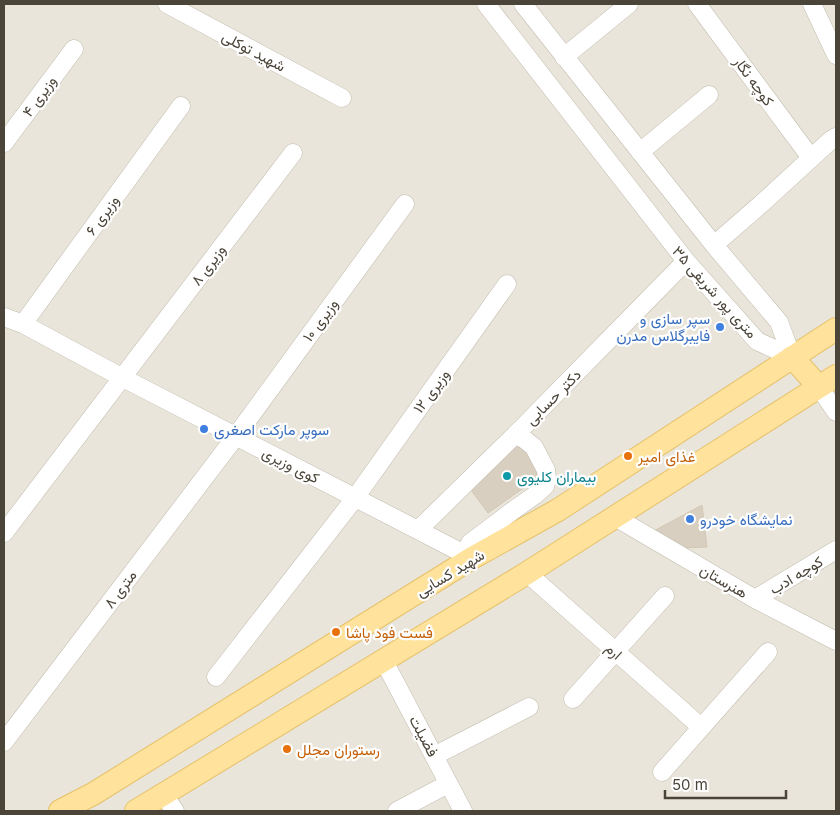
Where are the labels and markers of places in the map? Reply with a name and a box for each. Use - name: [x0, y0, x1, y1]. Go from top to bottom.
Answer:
- place label: سپر سازی و فایبرگلاس مدرن: [616, 309, 710, 346]
- marker: سپر سازی و فایبرگلاس مدرن: [714, 321, 726, 333]
- place label: سوپر مارکت اصغری: [214, 420, 329, 440]
- marker: سوپر مارکت اصغری: [198, 423, 210, 435]
- place label: غذای امیر: [637, 447, 695, 467]
- marker: غذای امیر: [622, 450, 634, 462]
- place label: بیماران کلیوی: [517, 467, 596, 487]
- marker: بیماران کلیوی: [501, 470, 513, 482]
- place label: نمایشگاه خودرو: [700, 510, 792, 529]
- marker: نمایشگاه خودرو: [684, 513, 696, 525]
- place label: فست فود پاشا: [346, 623, 433, 643]
- marker: فست فود پاشا: [330, 626, 342, 638]
- place label: رستوران مجلل: [297, 740, 380, 759]
- marker: رستوران مجلل: [281, 743, 293, 755]

